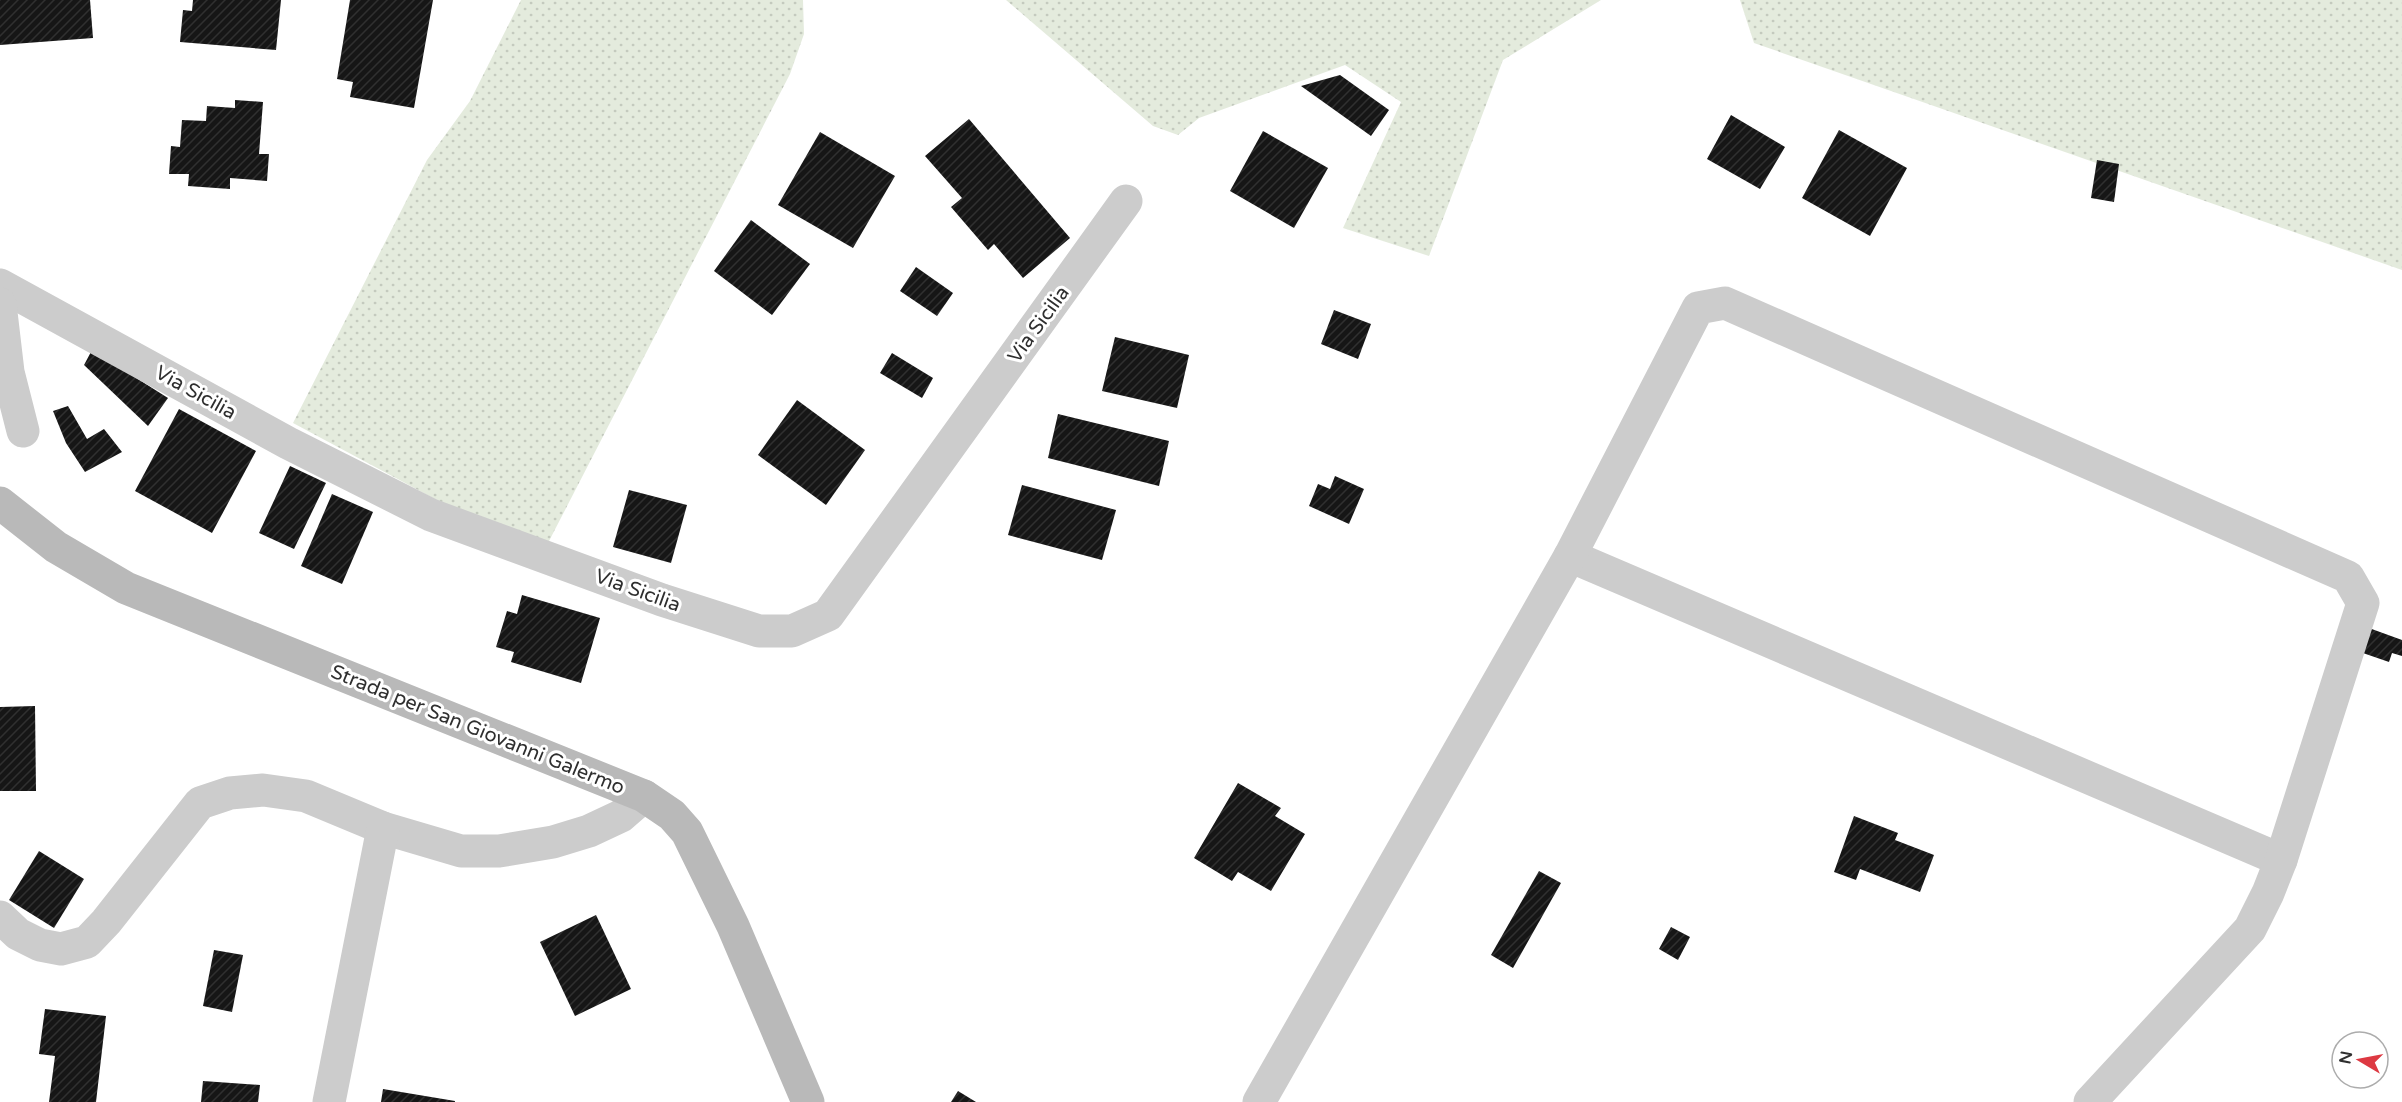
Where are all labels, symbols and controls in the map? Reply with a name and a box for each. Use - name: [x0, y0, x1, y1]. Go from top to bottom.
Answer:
- street label: Via Sicilia: [1003, 282, 1075, 368]
- street label: Via Sicilia: [151, 361, 240, 425]
- street label: Via Sicilia: [592, 564, 684, 617]
- street label: Strada per San Giovanni Galermo: [327, 660, 628, 800]
- north arrow: [2330, 1030, 2390, 1090]
- text: N: [2335, 1050, 2357, 1066]

